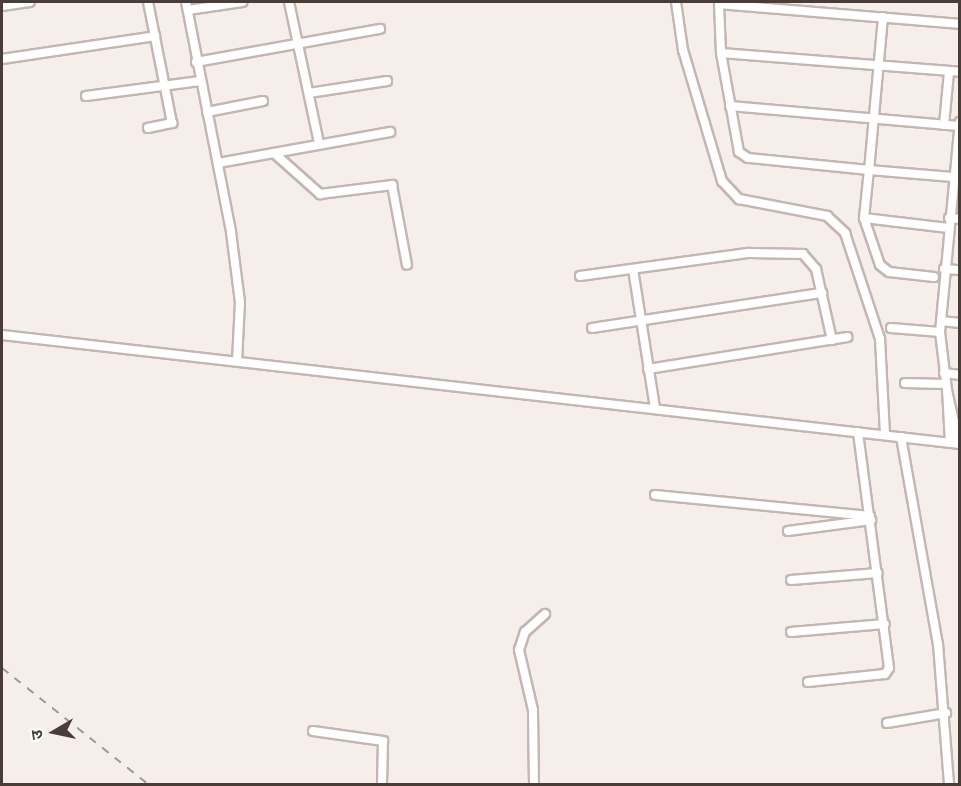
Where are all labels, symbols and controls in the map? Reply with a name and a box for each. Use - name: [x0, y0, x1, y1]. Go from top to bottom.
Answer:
- north arrow: [24, 702, 84, 762]
- text: उ: [26, 729, 47, 741]

